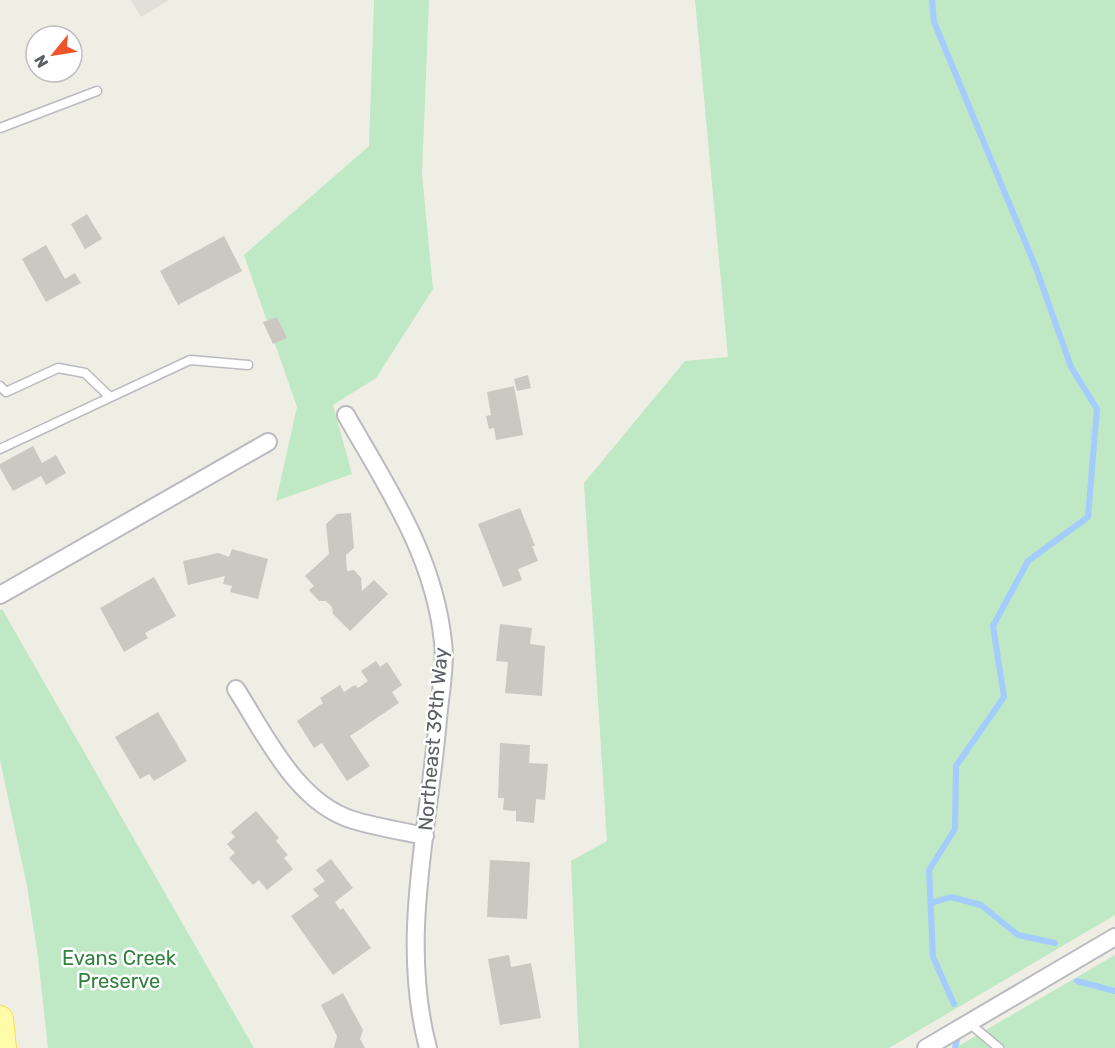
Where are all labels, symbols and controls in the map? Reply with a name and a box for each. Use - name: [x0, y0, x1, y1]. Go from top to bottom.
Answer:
- north arrow: [24, 24, 84, 84]
- text: N: [30, 52, 53, 71]
- street label: Northeast 39th Way: [413, 646, 453, 832]
- park label: Evans Creek Preserve: [62, 946, 177, 993]

